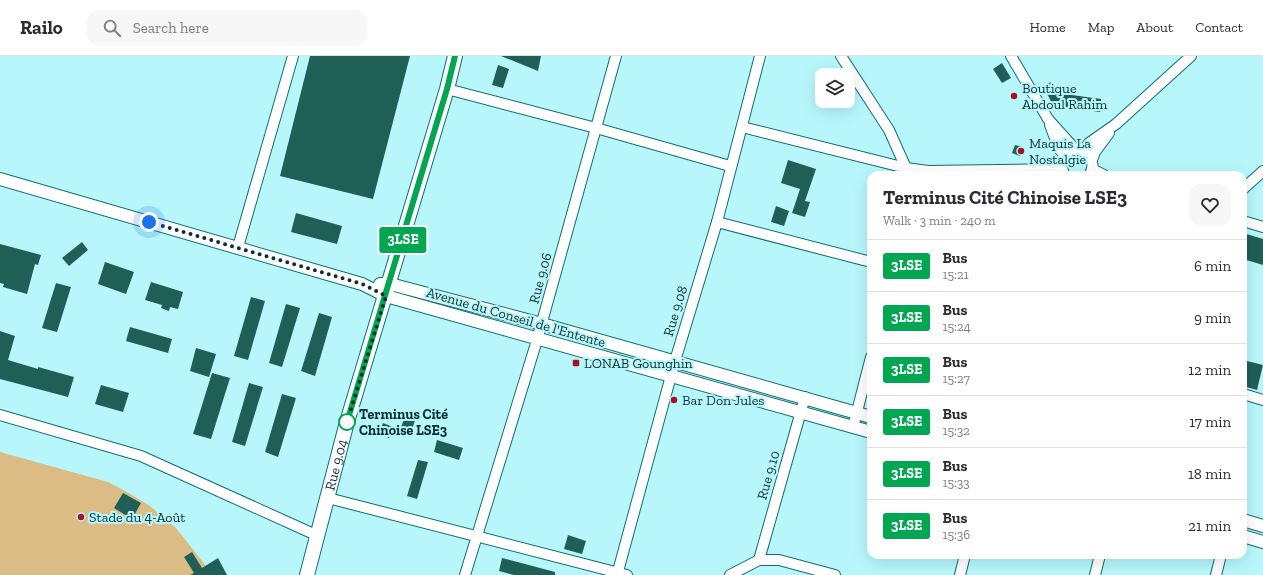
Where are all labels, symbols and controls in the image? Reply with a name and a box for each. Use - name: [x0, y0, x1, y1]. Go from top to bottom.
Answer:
- search box: [87, 10, 367, 46]
- text: Railo: [20, 16, 63, 39]
- icon: search: [101, 17, 123, 39]
- text: Search here: [133, 19, 209, 37]
- text: Home: [1030, 19, 1066, 36]
- text: Map: [1088, 19, 1114, 36]
- text: About: [1136, 19, 1173, 36]
- text: Contact: [1195, 19, 1243, 36]
- map controls: [815, 68, 855, 108]
- button: layers: [815, 68, 855, 108]
- place label: Boutique Abdoul Rahim: [1022, 80, 1107, 113]
- marker: Boutique Abdoul Rahim: [1009, 91, 1019, 101]
- place label: Maquis La Nostalgie: [1029, 135, 1091, 168]
- marker: Maquis La Nostalgie: [1016, 146, 1026, 156]
- button: heart: [1189, 184, 1231, 226]
- text: Terminus Cité Chinoise LSE3: [883, 186, 1127, 209]
- your location: [139, 212, 159, 232]
- text: Walk · 3 min · 240 m: [883, 213, 996, 228]
- line badge: 3LSE: [375, 227, 431, 253]
- text: 3LSE: [387, 231, 419, 248]
- text: Bus: [942, 249, 967, 267]
- street label: Rue 9.06: [526, 251, 555, 305]
- text: 3LSE: [891, 257, 922, 274]
- text: 6 min: [1194, 257, 1231, 275]
- text: 15:21: [942, 267, 969, 282]
- street label: Avenue du Conseil de l'Entente: [424, 284, 608, 351]
- street label: Rue 9.08: [660, 284, 691, 339]
- text: Bus: [942, 301, 967, 319]
- text: 3LSE: [891, 309, 922, 326]
- text: 9 min: [1194, 309, 1231, 327]
- text: 15:24: [942, 319, 971, 334]
- text: Bus: [942, 353, 967, 371]
- place label: LONAB Gounghin: [584, 355, 693, 372]
- marker: LONAB Gounghin: [571, 358, 581, 368]
- text: 3LSE: [891, 361, 922, 378]
- text: 12 min: [1188, 361, 1231, 379]
- text: 15:27: [942, 371, 970, 386]
- place label: Bar Don Jules: [682, 392, 764, 409]
- marker: Bar Don Jules: [669, 395, 679, 405]
- text: Bus: [942, 405, 967, 423]
- place label: Terminus Cité Chinoise LSE3: [359, 406, 448, 439]
- marker: Terminus Cité Chinoise LSE3: [338, 413, 356, 431]
- text: 3LSE: [891, 413, 922, 430]
- text: 17 min: [1189, 413, 1231, 431]
- text: 15:32: [942, 423, 970, 438]
- street label: Rue 9.04: [322, 437, 351, 492]
- street label: Rue 9.10: [753, 449, 784, 502]
- text: Bus: [942, 457, 967, 475]
- text: 3LSE: [891, 465, 922, 482]
- text: 18 min: [1188, 465, 1231, 483]
- text: 15:33: [942, 475, 970, 490]
- place label: Stade du 4-Août: [89, 509, 186, 526]
- text: Bus: [942, 509, 967, 527]
- marker: Stade du 4-Août: [76, 512, 86, 522]
- text: 3LSE: [891, 517, 922, 534]
- text: 21 min: [1188, 517, 1231, 535]
- text: 15:36: [942, 527, 970, 542]

